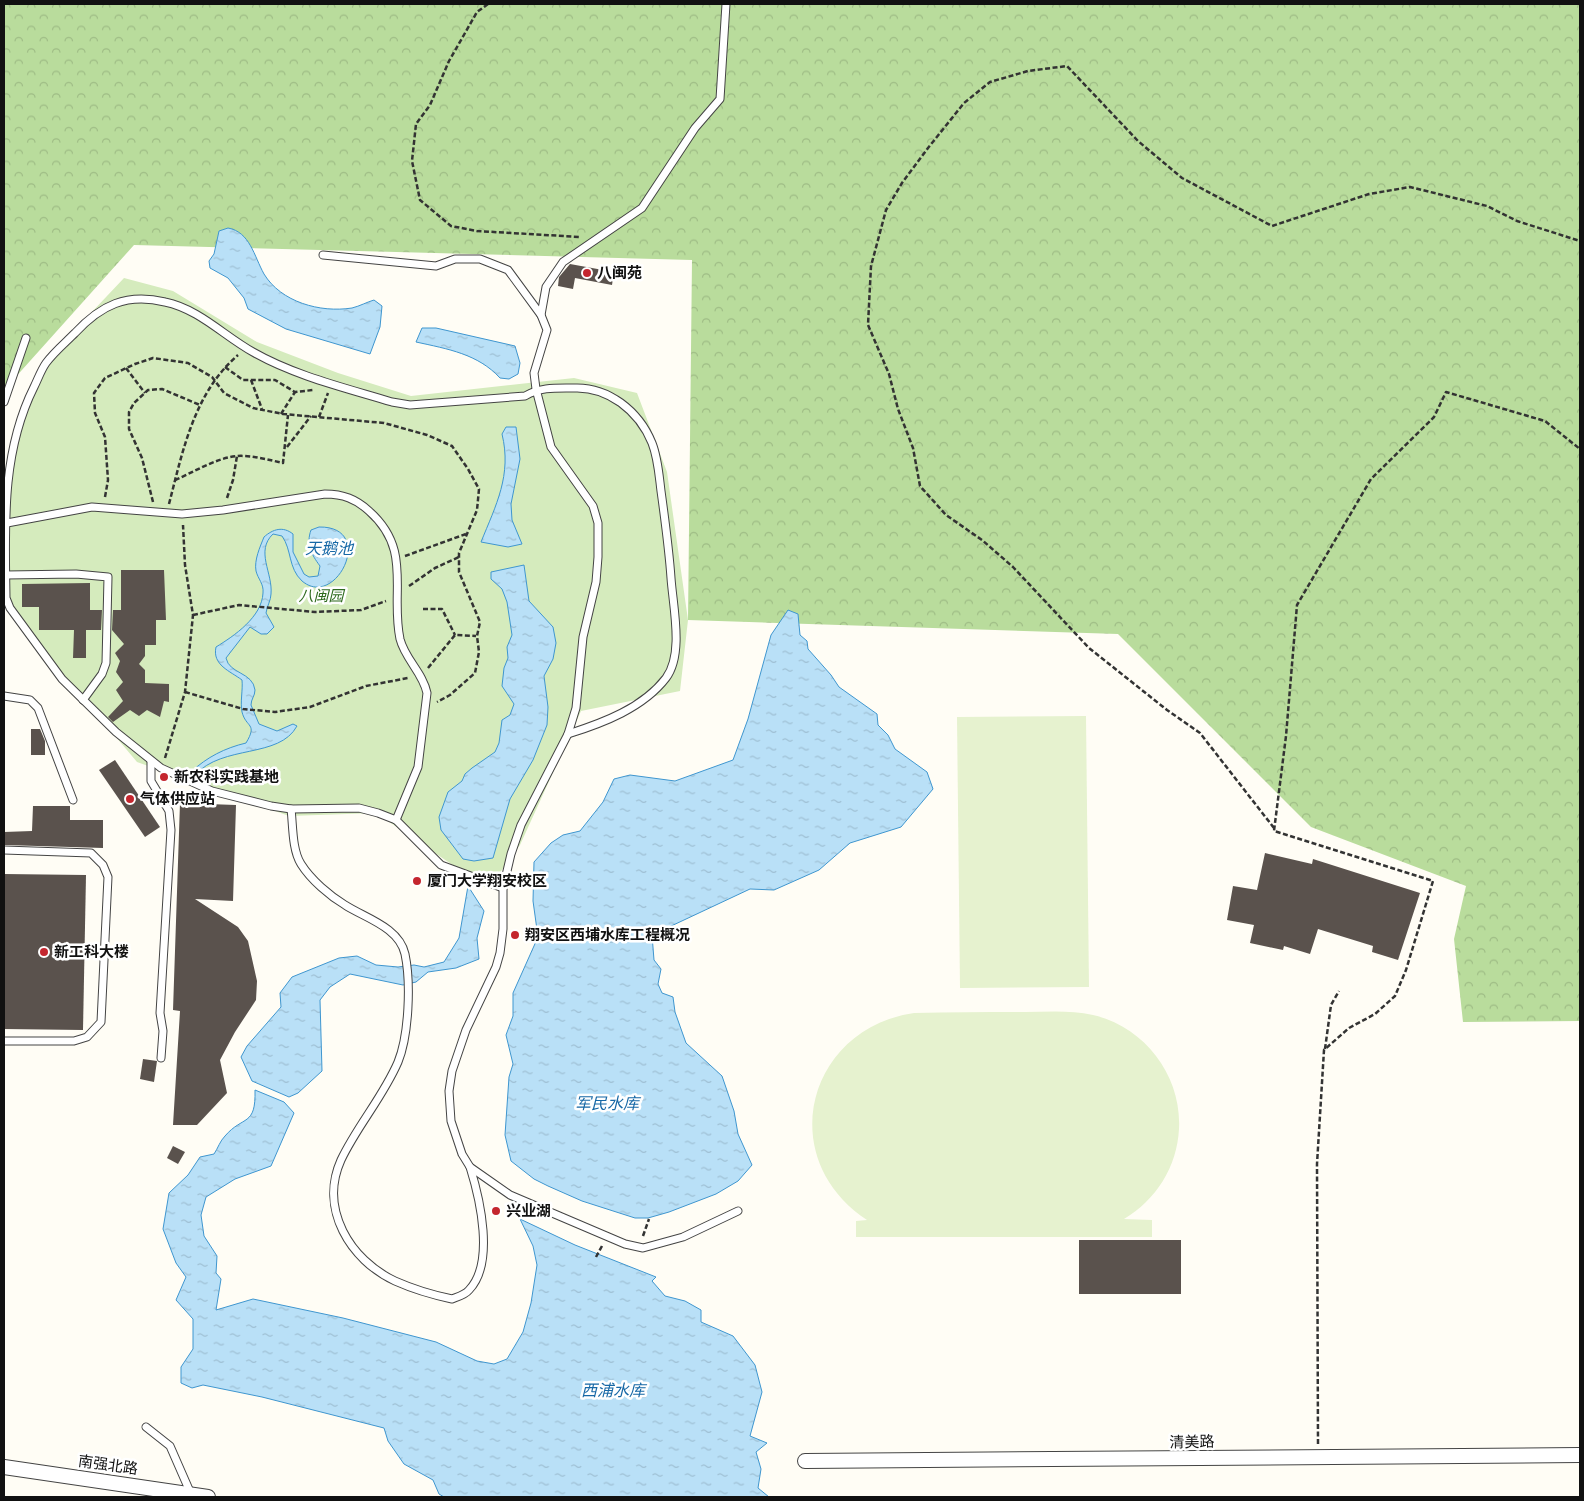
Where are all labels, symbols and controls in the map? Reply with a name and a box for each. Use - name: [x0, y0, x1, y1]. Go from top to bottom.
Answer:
- place label: 八闽苑: [597, 264, 642, 282]
- marker: 八闽苑: [581, 267, 593, 279]
- water label: 天鹅池: [305, 539, 355, 558]
- park label: 八闽园: [298, 587, 345, 605]
- place label: 新农科实践基地: [174, 768, 279, 786]
- marker: 新农科实践基地: [158, 771, 170, 783]
- place label: 气体供应站: [140, 790, 215, 808]
- marker: 气体供应站: [124, 793, 136, 805]
- place label: 厦门大学翔安校区: [427, 872, 547, 890]
- marker: 厦门大学翔安校区: [411, 875, 423, 887]
- place label: 翔安区西埔水库工程概况: [525, 926, 690, 944]
- marker: 翔安区西埔水库工程概况: [509, 929, 521, 941]
- place label: 新工科大楼: [54, 943, 129, 961]
- marker: 新工科大楼: [38, 946, 50, 958]
- water label: 军民水库: [575, 1094, 642, 1113]
- place label: 兴业湖: [506, 1202, 551, 1220]
- marker: 兴业湖: [490, 1205, 502, 1217]
- water label: 西浦水库: [581, 1381, 648, 1400]
- street label: 清美路: [1169, 1433, 1215, 1451]
- street label: 南强北路: [77, 1452, 139, 1478]

